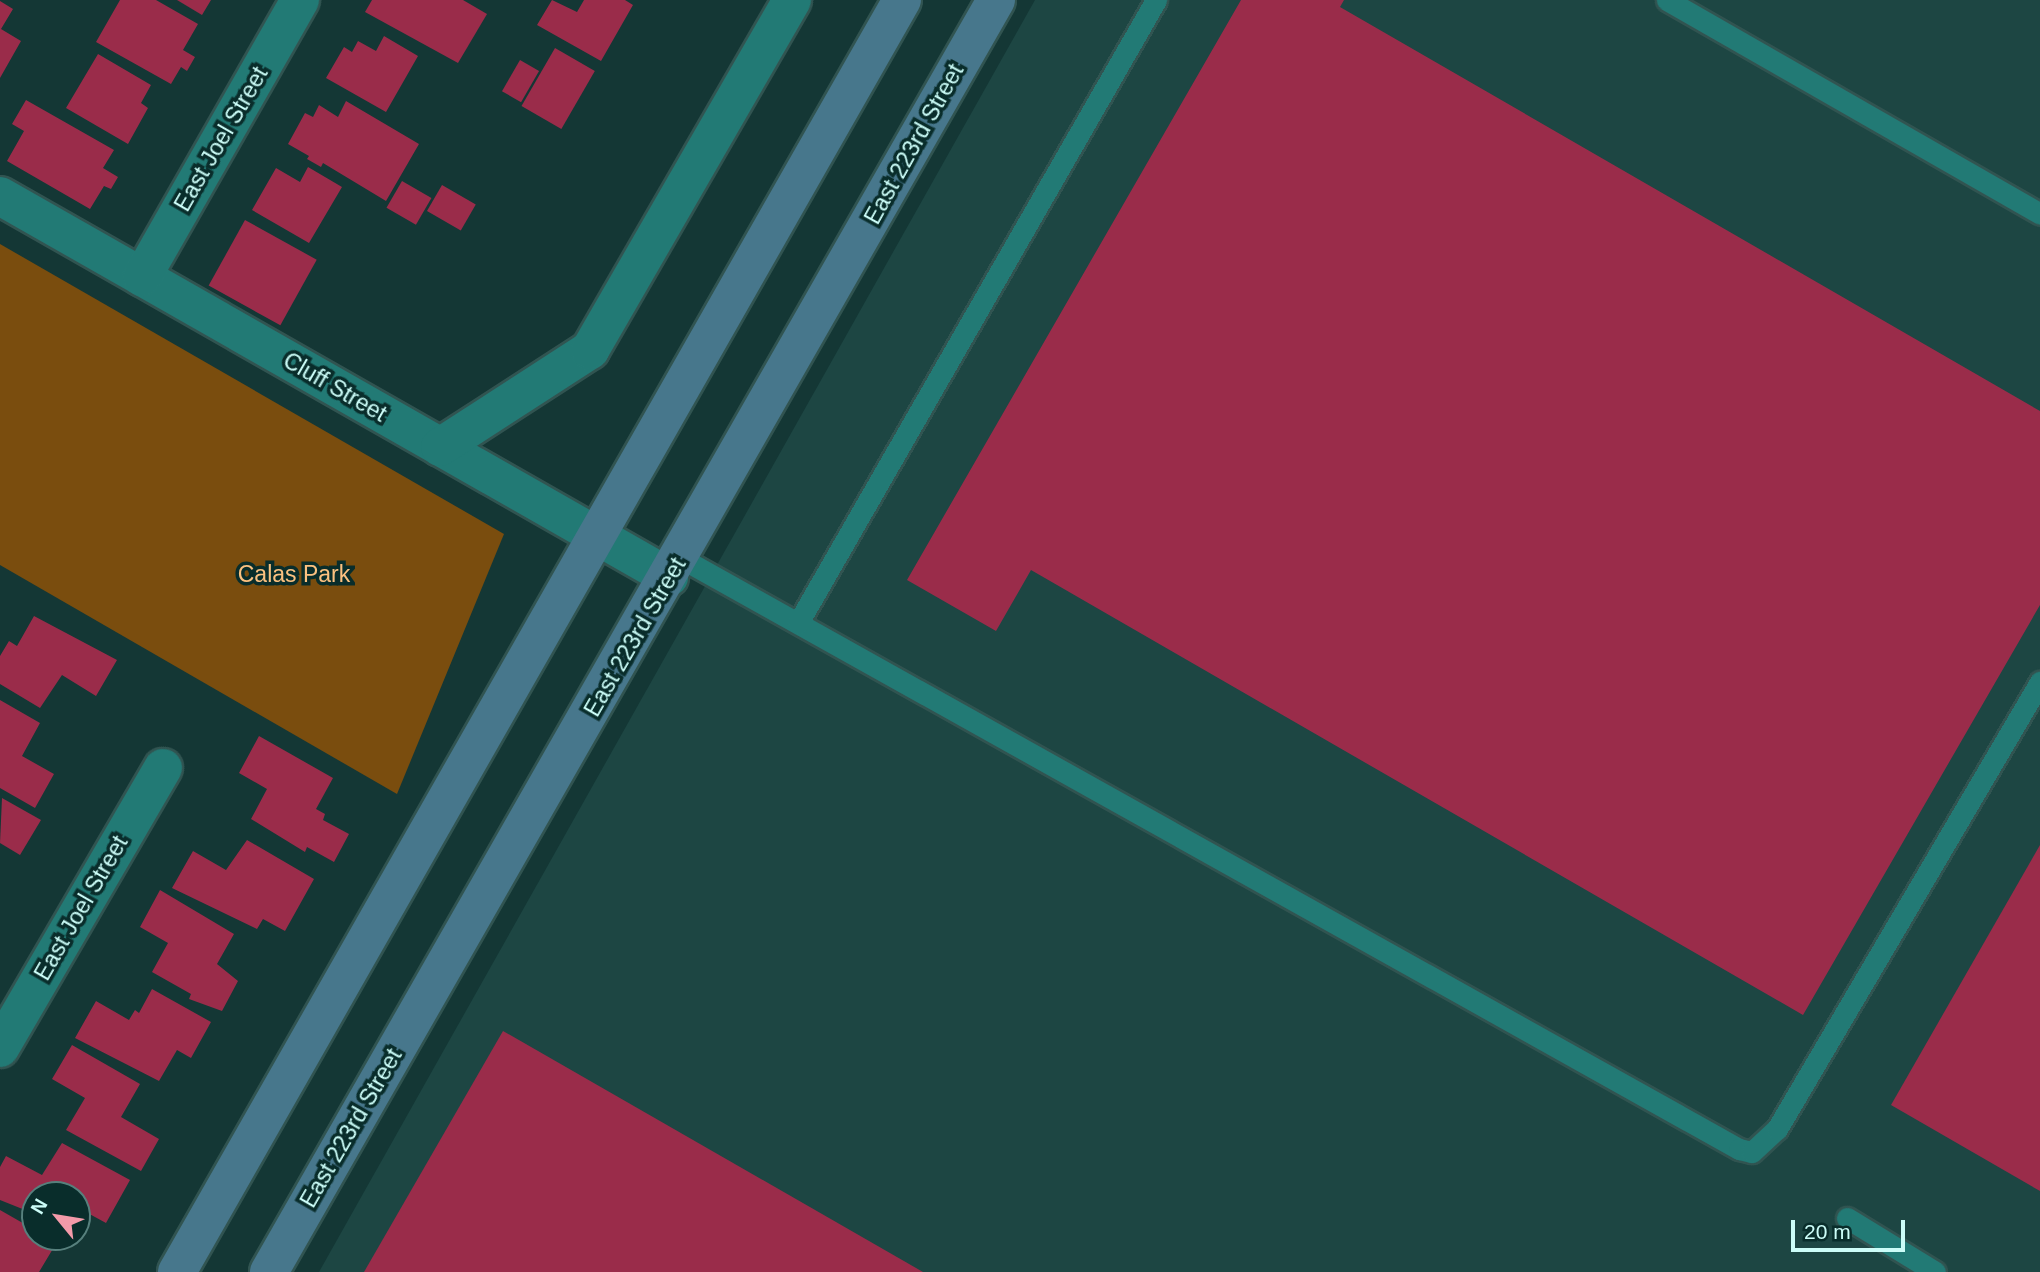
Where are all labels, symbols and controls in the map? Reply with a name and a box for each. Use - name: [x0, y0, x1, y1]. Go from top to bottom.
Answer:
- street label: East 223rd Street: [859, 59, 969, 229]
- street label: East Joel Street: [168, 62, 274, 216]
- street label: Cluff Street: [278, 346, 392, 428]
- street label: East 223rd Street: [578, 553, 692, 721]
- park label: Calas Park: [238, 560, 350, 588]
- street label: East Joel Street: [28, 831, 134, 985]
- street label: East 223rd Street: [294, 1044, 408, 1212]
- north arrow: [21, 1181, 91, 1251]
- text: N: [27, 1195, 52, 1217]
- scale bar: [1795, 1206, 1909, 1250]
- text: 20 m: [1804, 1220, 1851, 1243]

